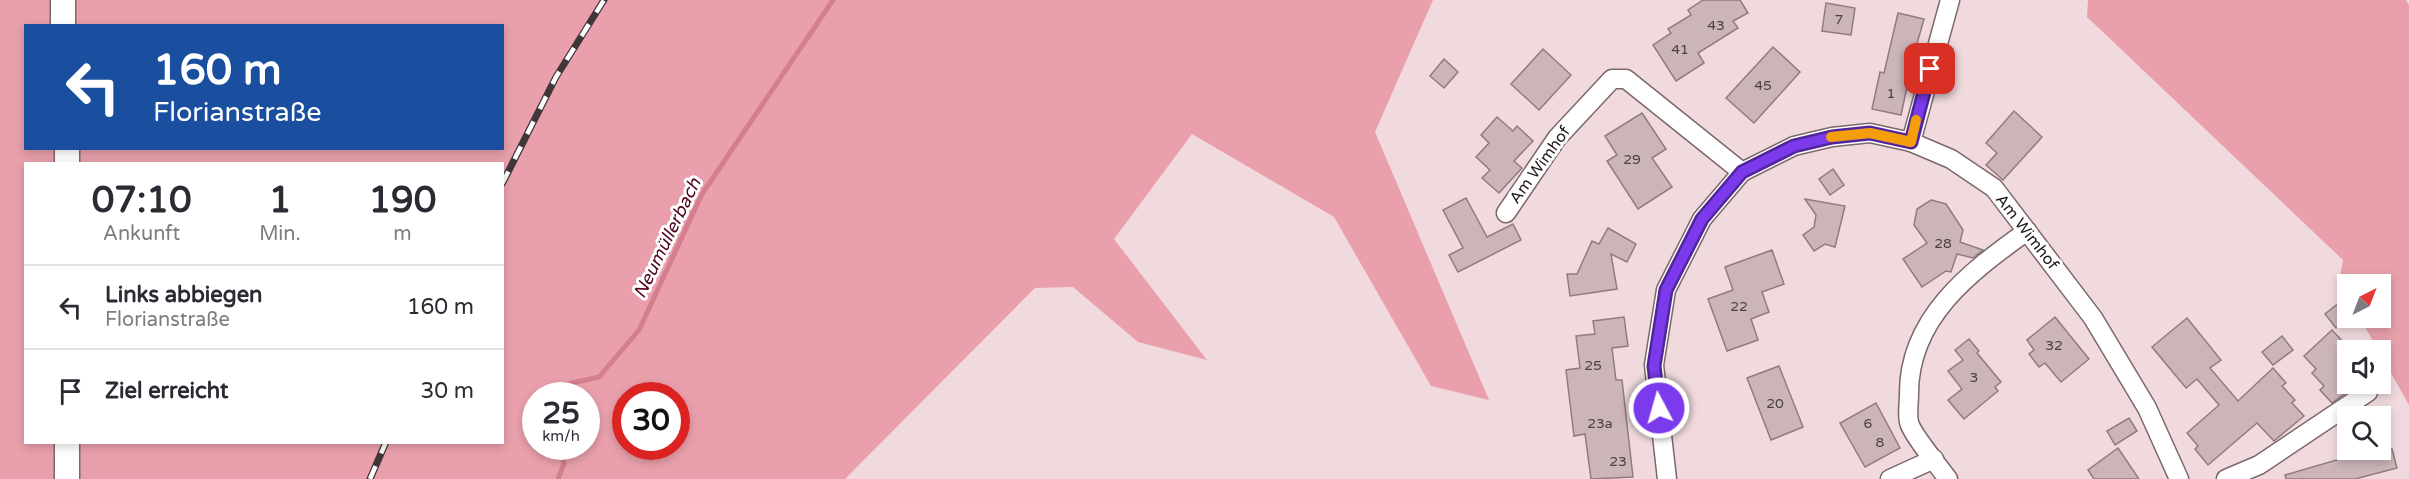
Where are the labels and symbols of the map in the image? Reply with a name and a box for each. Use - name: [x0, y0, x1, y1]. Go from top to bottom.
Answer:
- house number: 7: [1835, 11, 1843, 28]
- house number: 43: [1707, 17, 1725, 34]
- house number: 41: [1671, 41, 1689, 58]
- pin: [1904, 43, 1955, 94]
- house number: 45: [1754, 77, 1772, 94]
- house number: 1: [1887, 85, 1895, 102]
- street label: Am Wimhof: [1505, 122, 1575, 208]
- house number: 29: [1623, 151, 1641, 168]
- water label: Neumüllerbach: [628, 173, 706, 302]
- street label: Am Wimhof: [1991, 190, 2063, 275]
- house number: 28: [1934, 235, 1952, 252]
- north arrow: [2337, 274, 2391, 328]
- house number: 22: [1730, 298, 1748, 315]
- house number: 32: [2045, 337, 2063, 354]
- house number: 25: [1584, 357, 1602, 374]
- house number: 3: [1970, 369, 1978, 386]
- position arrow: [1627, 376, 1691, 440]
- speed limit sign: 30: [612, 382, 690, 460]
- house number: 20: [1766, 395, 1784, 412]
- house number: 23a: [1587, 415, 1613, 432]
- house number: 6: [1864, 415, 1873, 432]
- house number: 8: [1876, 434, 1885, 451]
- house number: 23: [1609, 453, 1627, 470]

